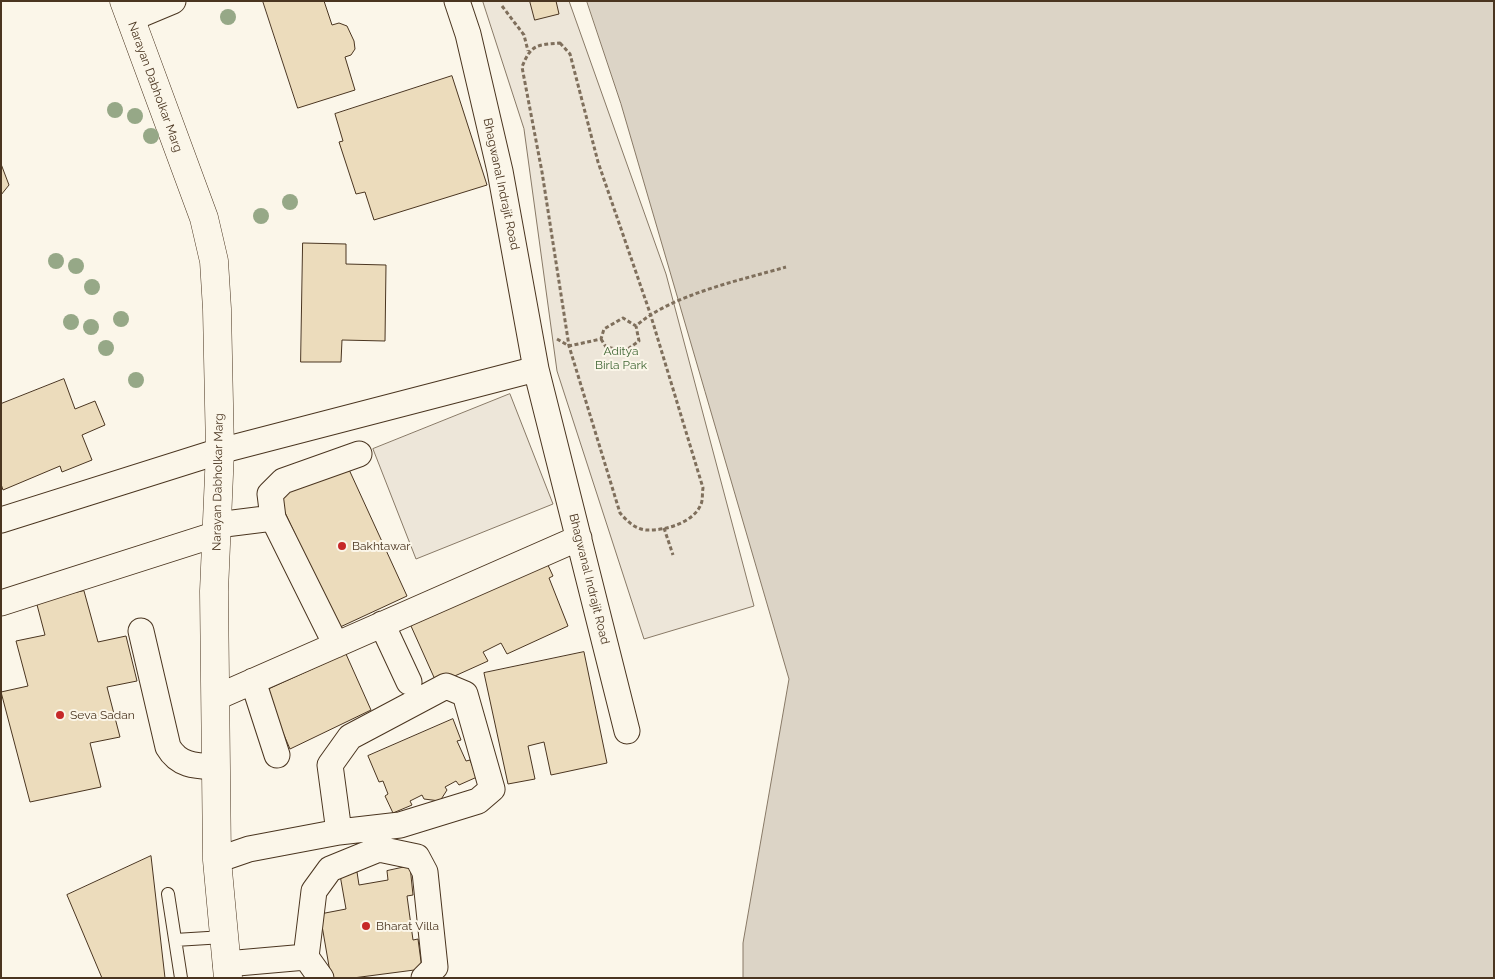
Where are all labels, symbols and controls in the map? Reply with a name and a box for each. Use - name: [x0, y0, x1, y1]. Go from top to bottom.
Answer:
- street label: Narayan Dabholkar Marg: [125, 20, 185, 154]
- street label: Bhagwanal Indrajit Road: [480, 117, 522, 251]
- park label: Aditya Birla Park: [595, 344, 647, 372]
- street label: Narayan Dabholkar Marg: [210, 413, 226, 551]
- street label: Bhagwanal Indrajit Road: [566, 512, 612, 646]
- place label: Bakhtawar: [352, 539, 411, 553]
- marker: Bakhtawar: [336, 540, 348, 552]
- place label: Seva Sadan: [70, 708, 135, 722]
- marker: Seva Sadan: [54, 709, 66, 721]
- place label: Bharat Villa: [376, 919, 439, 933]
- marker: Bharat Villa: [360, 920, 372, 932]

